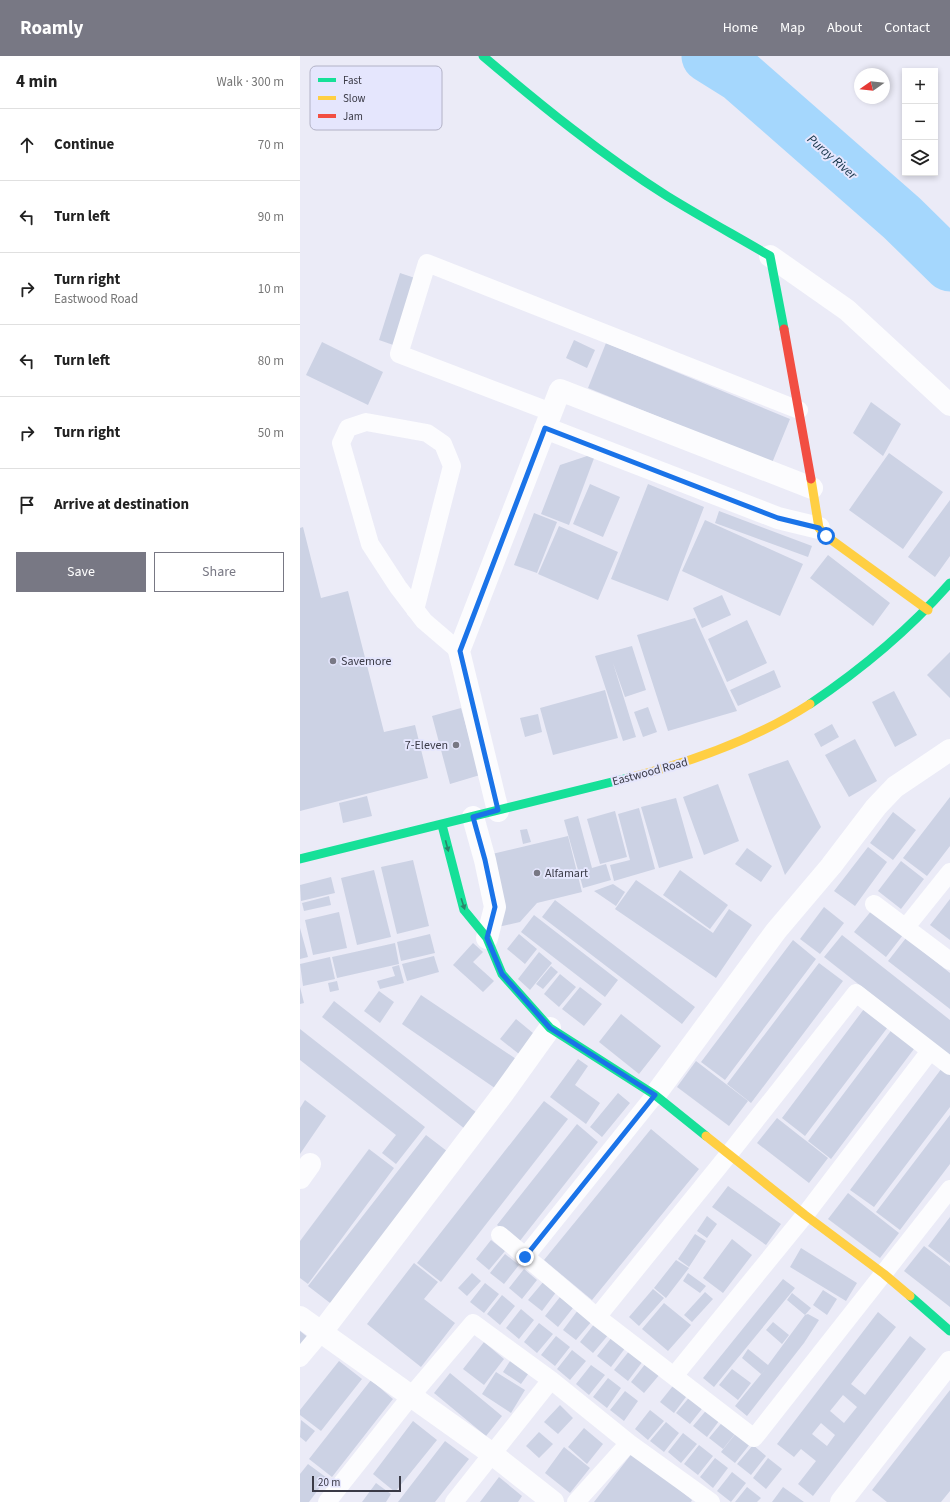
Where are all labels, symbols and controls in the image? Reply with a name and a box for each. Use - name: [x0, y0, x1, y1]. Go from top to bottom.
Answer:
- text: Roamly: [20, 15, 83, 42]
- text: Home: [723, 18, 758, 38]
- text: Map: [780, 18, 805, 38]
- text: About: [827, 18, 862, 38]
- text: Contact: [884, 18, 930, 38]
- legend: [310, 66, 442, 130]
- north arrow: [854, 68, 890, 104]
- map controls: [902, 68, 938, 176]
- button: +: [902, 68, 938, 104]
- text: 4 min: [16, 70, 57, 94]
- text: Walk · 300 m: [216, 73, 284, 91]
- text: Fast: [343, 73, 362, 88]
- text: Slow: [343, 91, 366, 106]
- button: −: [902, 104, 938, 140]
- text: Jam: [343, 109, 363, 124]
- water label: Puray River: [803, 130, 861, 184]
- icon: ahead: [16, 134, 38, 156]
- text: Continue: [54, 134, 114, 155]
- text: 70 m: [258, 136, 284, 154]
- button: layers: [902, 140, 938, 176]
- icon: left: [16, 206, 38, 228]
- text: Turn left: [54, 206, 110, 227]
- text: 90 m: [258, 208, 284, 226]
- text: Turn right: [54, 269, 120, 290]
- icon: right: [16, 278, 38, 300]
- text: 10 m: [258, 280, 284, 298]
- text: Eastwood Road: [54, 290, 138, 308]
- icon: left: [16, 350, 38, 372]
- text: Turn left: [54, 350, 110, 371]
- text: 80 m: [258, 352, 284, 370]
- icon: right: [16, 422, 38, 444]
- text: Turn right: [54, 422, 120, 443]
- text: 50 m: [258, 424, 284, 442]
- icon: arrive: [16, 494, 38, 516]
- text: Arrive at destination: [54, 494, 189, 515]
- route start: [817, 527, 835, 545]
- button: Save: [16, 552, 146, 592]
- button: Share: [154, 552, 284, 592]
- place label: Savemore: [341, 653, 391, 670]
- marker: Savemore: [328, 656, 338, 666]
- place label: 7-Eleven: [405, 737, 448, 754]
- marker: 7-Eleven: [451, 740, 461, 750]
- street label: Eastwood Road: [610, 754, 690, 790]
- one-way arrow: [445, 839, 451, 852]
- place label: Alfamart: [545, 865, 588, 882]
- marker: Alfamart: [532, 868, 542, 878]
- one-way arrow: [460, 899, 466, 911]
- route end: [516, 1248, 534, 1266]
- scale bar: [312, 1474, 401, 1493]
- text: 20 m: [318, 1475, 340, 1490]

